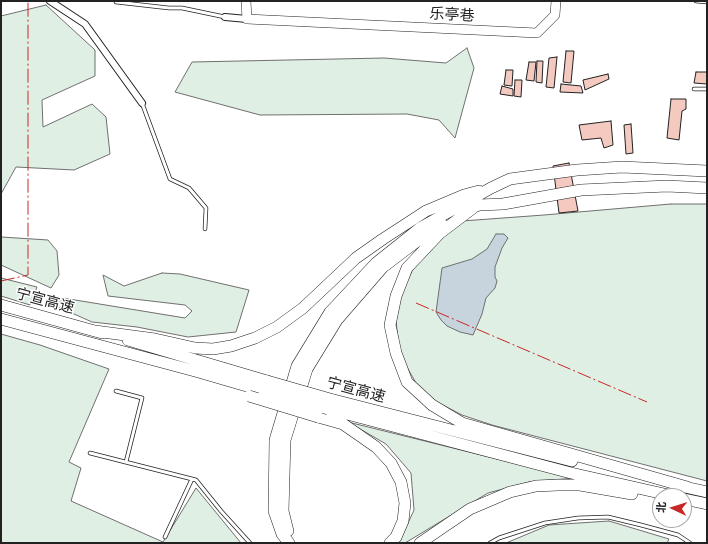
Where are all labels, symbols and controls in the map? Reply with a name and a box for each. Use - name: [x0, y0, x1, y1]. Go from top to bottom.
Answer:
- street label: 乐亭巷: [429, 5, 475, 25]
- street label: 宁宣高速: [14, 285, 76, 317]
- street label: 宁宣高速: [325, 374, 387, 406]
- north arrow: [652, 488, 692, 528]
- text: 北: [654, 501, 668, 513]

